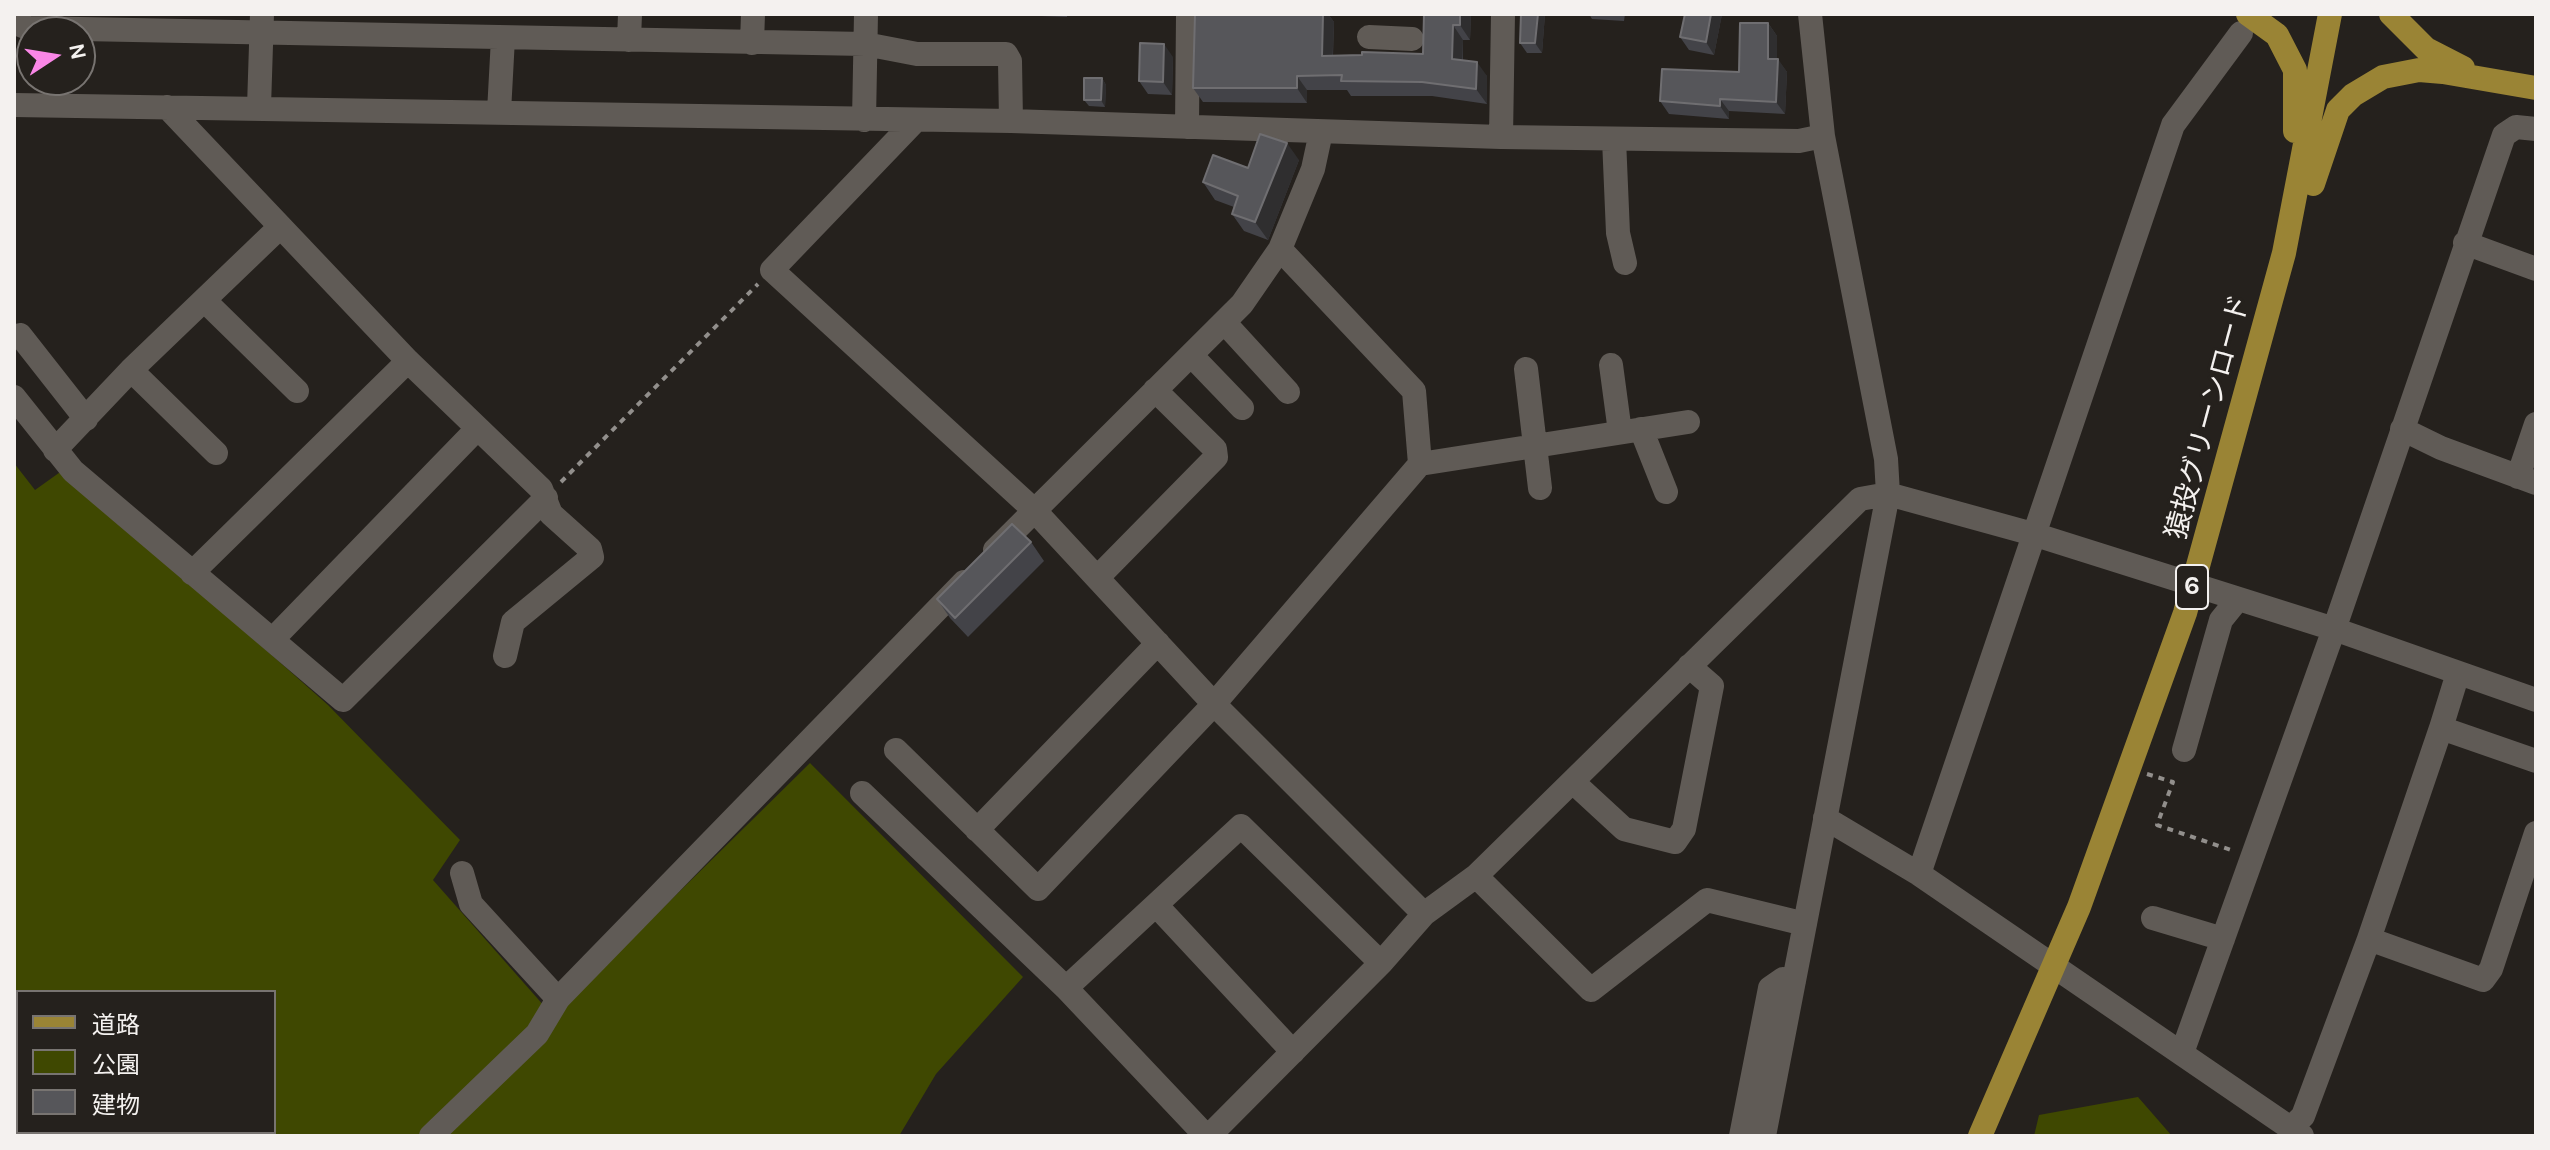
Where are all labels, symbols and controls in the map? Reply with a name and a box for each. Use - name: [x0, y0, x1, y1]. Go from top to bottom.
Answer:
- north arrow: [16, 16, 96, 96]
- text: N: [63, 41, 92, 62]
- street label: 猿投グリーンロード: [2160, 291, 2258, 543]
- road number: 6: [2176, 565, 2208, 609]
- legend: [16, 990, 276, 1134]
- text: 道路: [92, 1011, 140, 1039]
- text: 公園: [92, 1051, 140, 1079]
- text: 建物: [92, 1091, 140, 1119]

